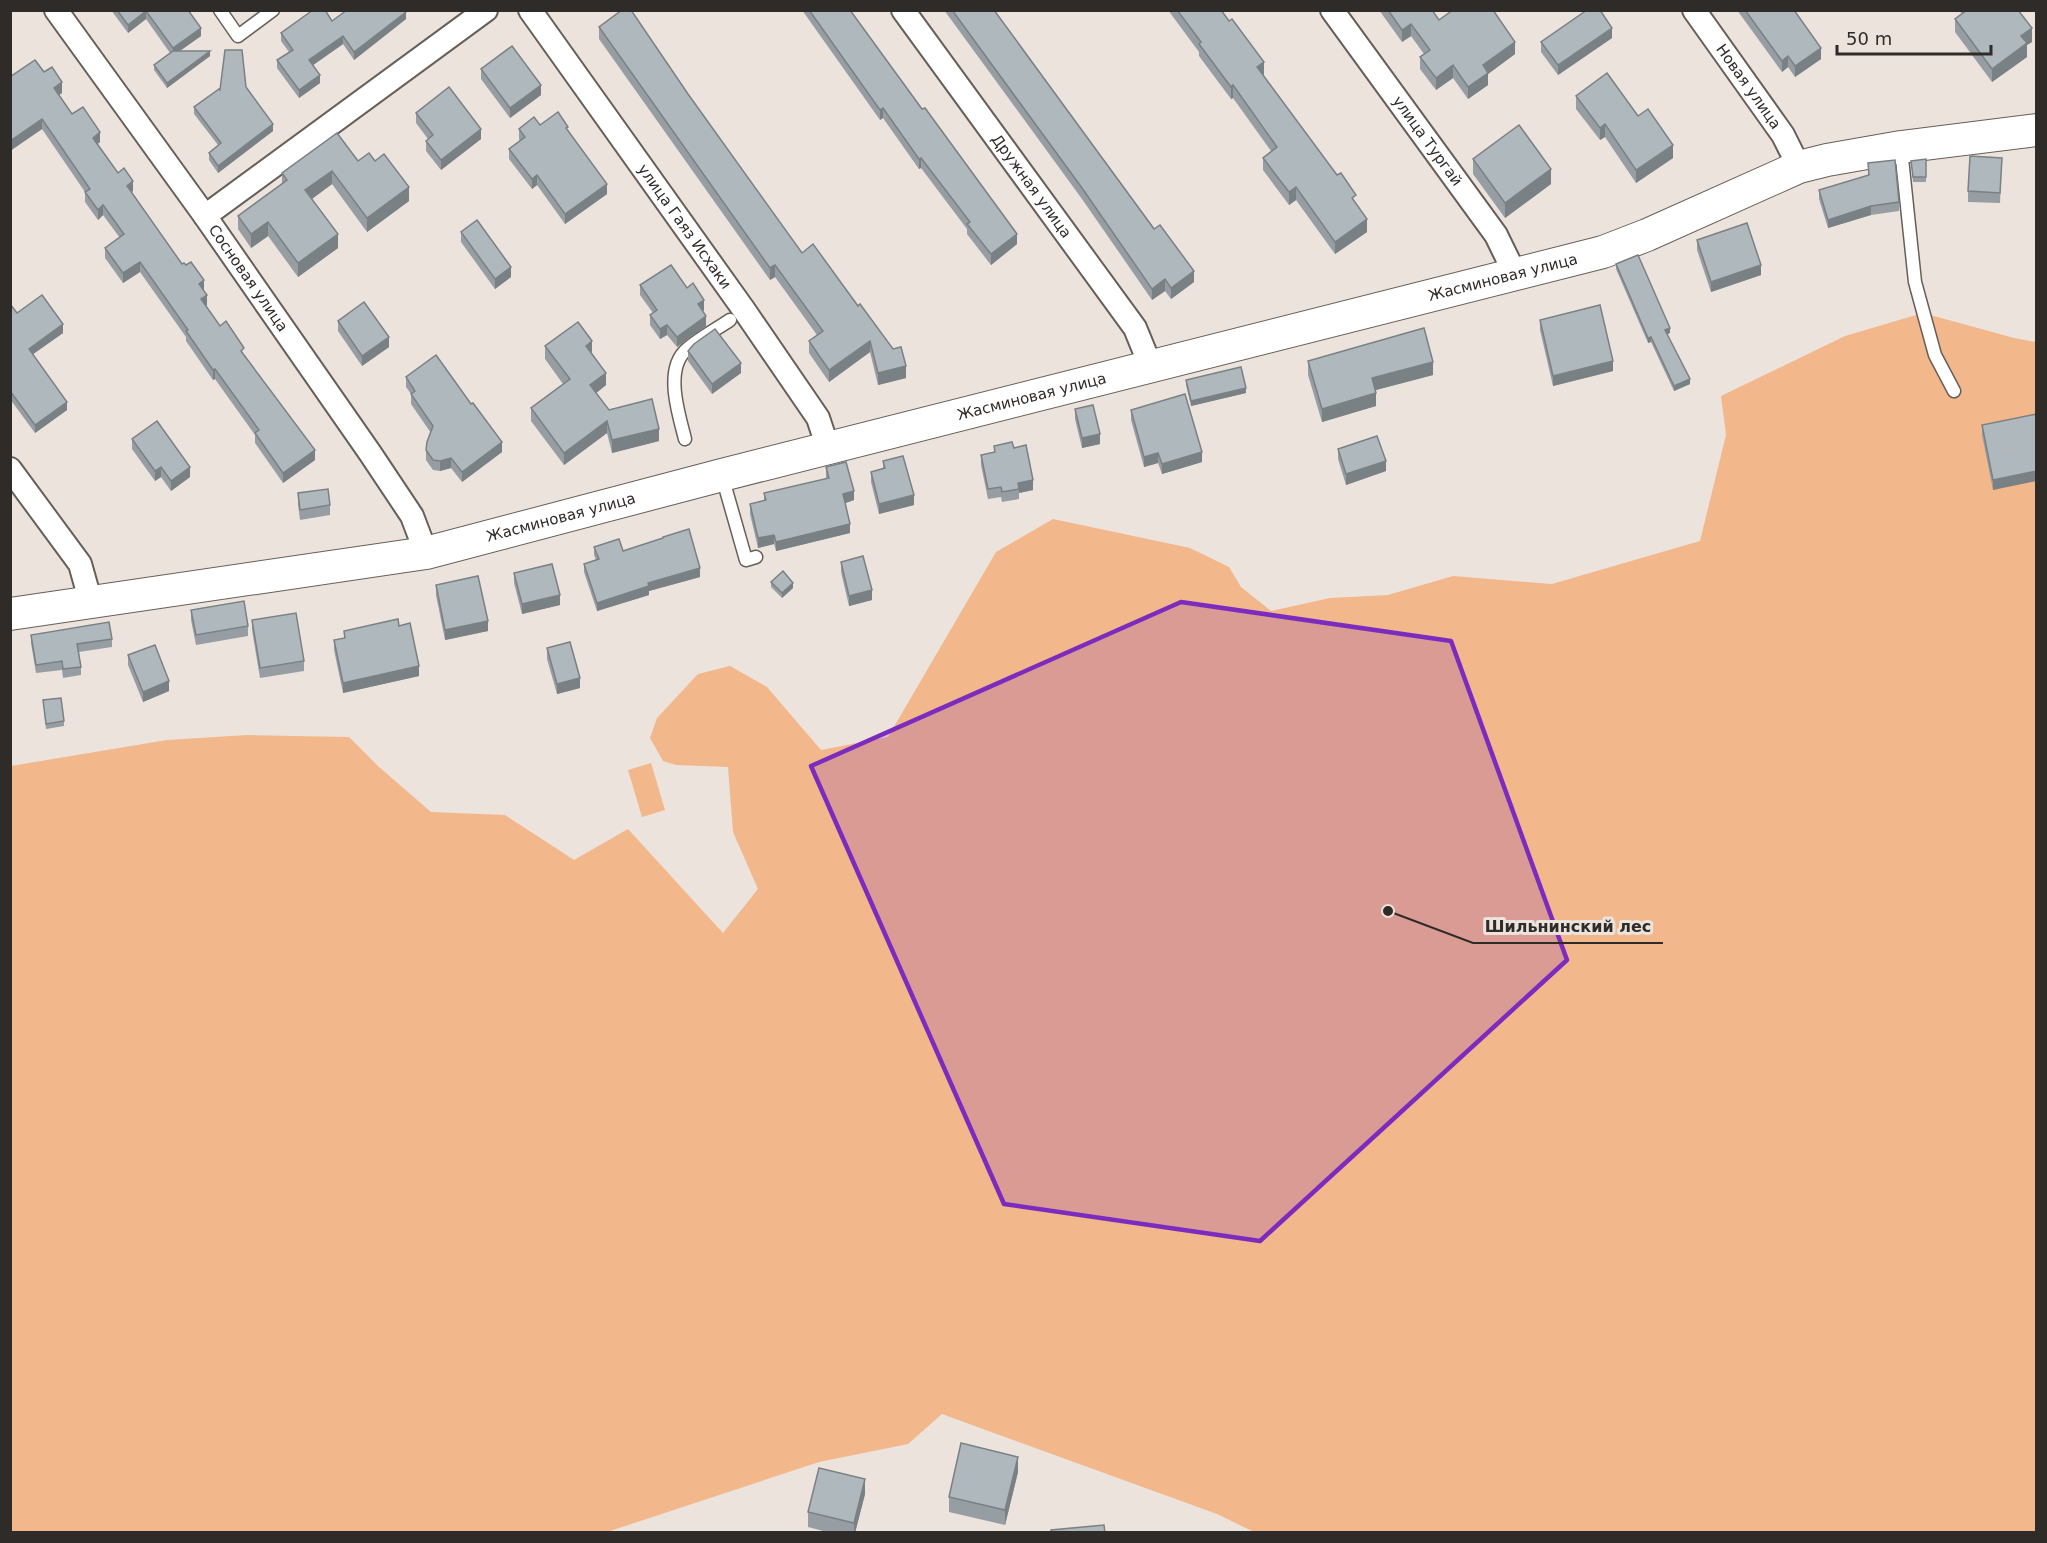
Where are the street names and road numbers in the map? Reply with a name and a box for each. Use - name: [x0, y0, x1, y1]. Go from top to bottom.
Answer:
- street label: Новая улица: [1712, 41, 1785, 133]
- street label: улица Тургай: [1389, 92, 1466, 189]
- street label: Дружная улица: [988, 131, 1075, 242]
- street label: улица Гаяз Исхаки: [634, 161, 735, 292]
- street label: Сосновая улица: [205, 221, 292, 335]
- street label: Жасминовая улица: [1426, 250, 1579, 305]
- street label: Жасминовая улица: [955, 369, 1108, 424]
- street label: Жасминовая улица: [485, 489, 637, 546]

